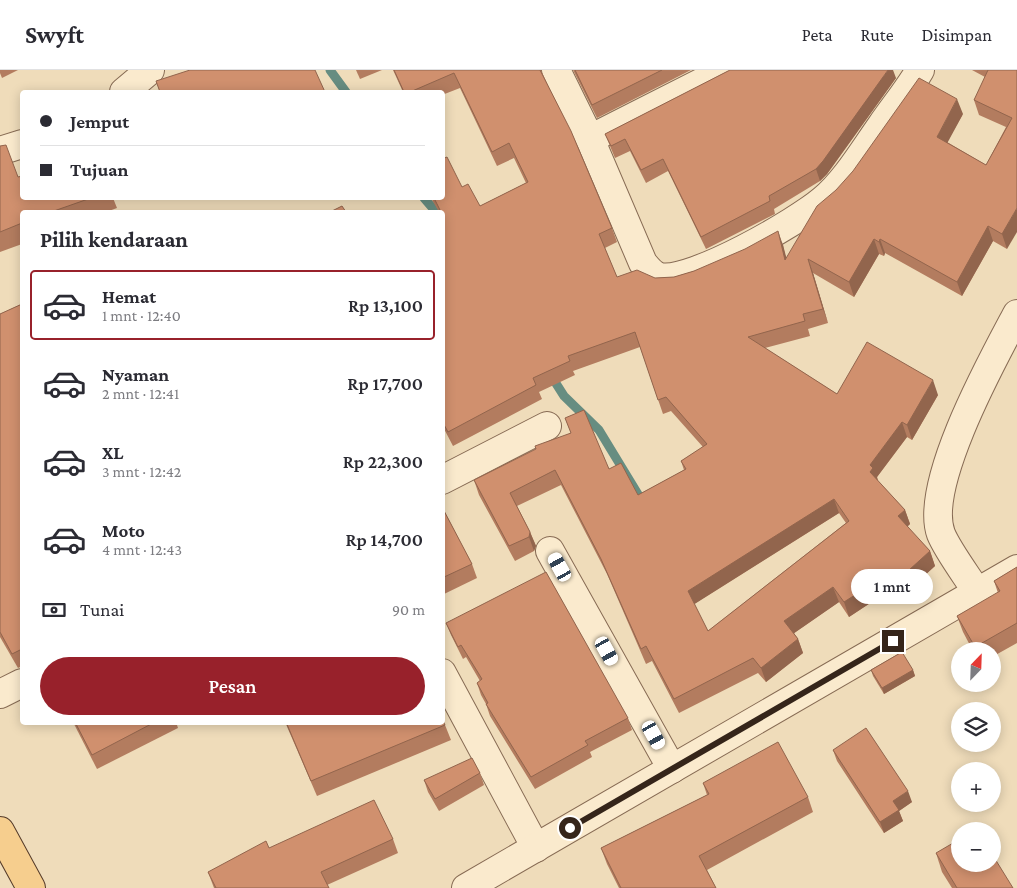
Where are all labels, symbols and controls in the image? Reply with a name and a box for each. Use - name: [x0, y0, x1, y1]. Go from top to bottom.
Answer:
- text: Swyft: [25, 21, 84, 48]
- text: Peta: [802, 25, 833, 45]
- text: Rute: [861, 25, 894, 45]
- text: Disimpan: [922, 25, 992, 45]
- text: Jemput: [70, 111, 129, 132]
- text: Tujuan: [70, 159, 128, 180]
- text: Pilih kendaraan: [40, 227, 188, 252]
- icon: car: [42, 283, 87, 328]
- text: Hemat: [102, 286, 156, 307]
- text: Rp 13,100: [348, 295, 423, 316]
- text: 1 mnt · 12:40: [102, 307, 181, 324]
- icon: car: [42, 361, 87, 406]
- text: Nyaman: [102, 364, 169, 385]
- text: Rp 17,700: [347, 373, 423, 394]
- text: 2 mnt · 12:41: [102, 385, 179, 402]
- icon: car: [42, 439, 87, 484]
- text: XL: [102, 442, 124, 463]
- text: Rp 22,300: [343, 451, 423, 472]
- text: 3 mnt · 12:42: [102, 463, 181, 480]
- icon: car: [42, 517, 87, 562]
- text: Moto: [102, 520, 145, 541]
- text: Rp 14,700: [345, 529, 423, 550]
- text: 4 mnt · 12:43: [102, 541, 182, 558]
- car: [546, 550, 573, 584]
- callout: 1 mnt: [852, 568, 934, 604]
- text: 1 mnt: [874, 578, 910, 595]
- icon: cash: [40, 596, 68, 624]
- text: Tunai: [80, 599, 124, 620]
- text: 90 m: [392, 601, 425, 618]
- route end: [882, 630, 904, 652]
- car: [593, 634, 620, 668]
- north arrow: [951, 642, 1001, 692]
- map controls: [951, 642, 1001, 872]
- button: Pesan: [40, 657, 425, 715]
- button: layers: [951, 702, 1001, 752]
- car: [640, 718, 667, 752]
- button: +: [951, 762, 1001, 812]
- route start: [559, 817, 581, 839]
- button: −: [951, 822, 1001, 872]

